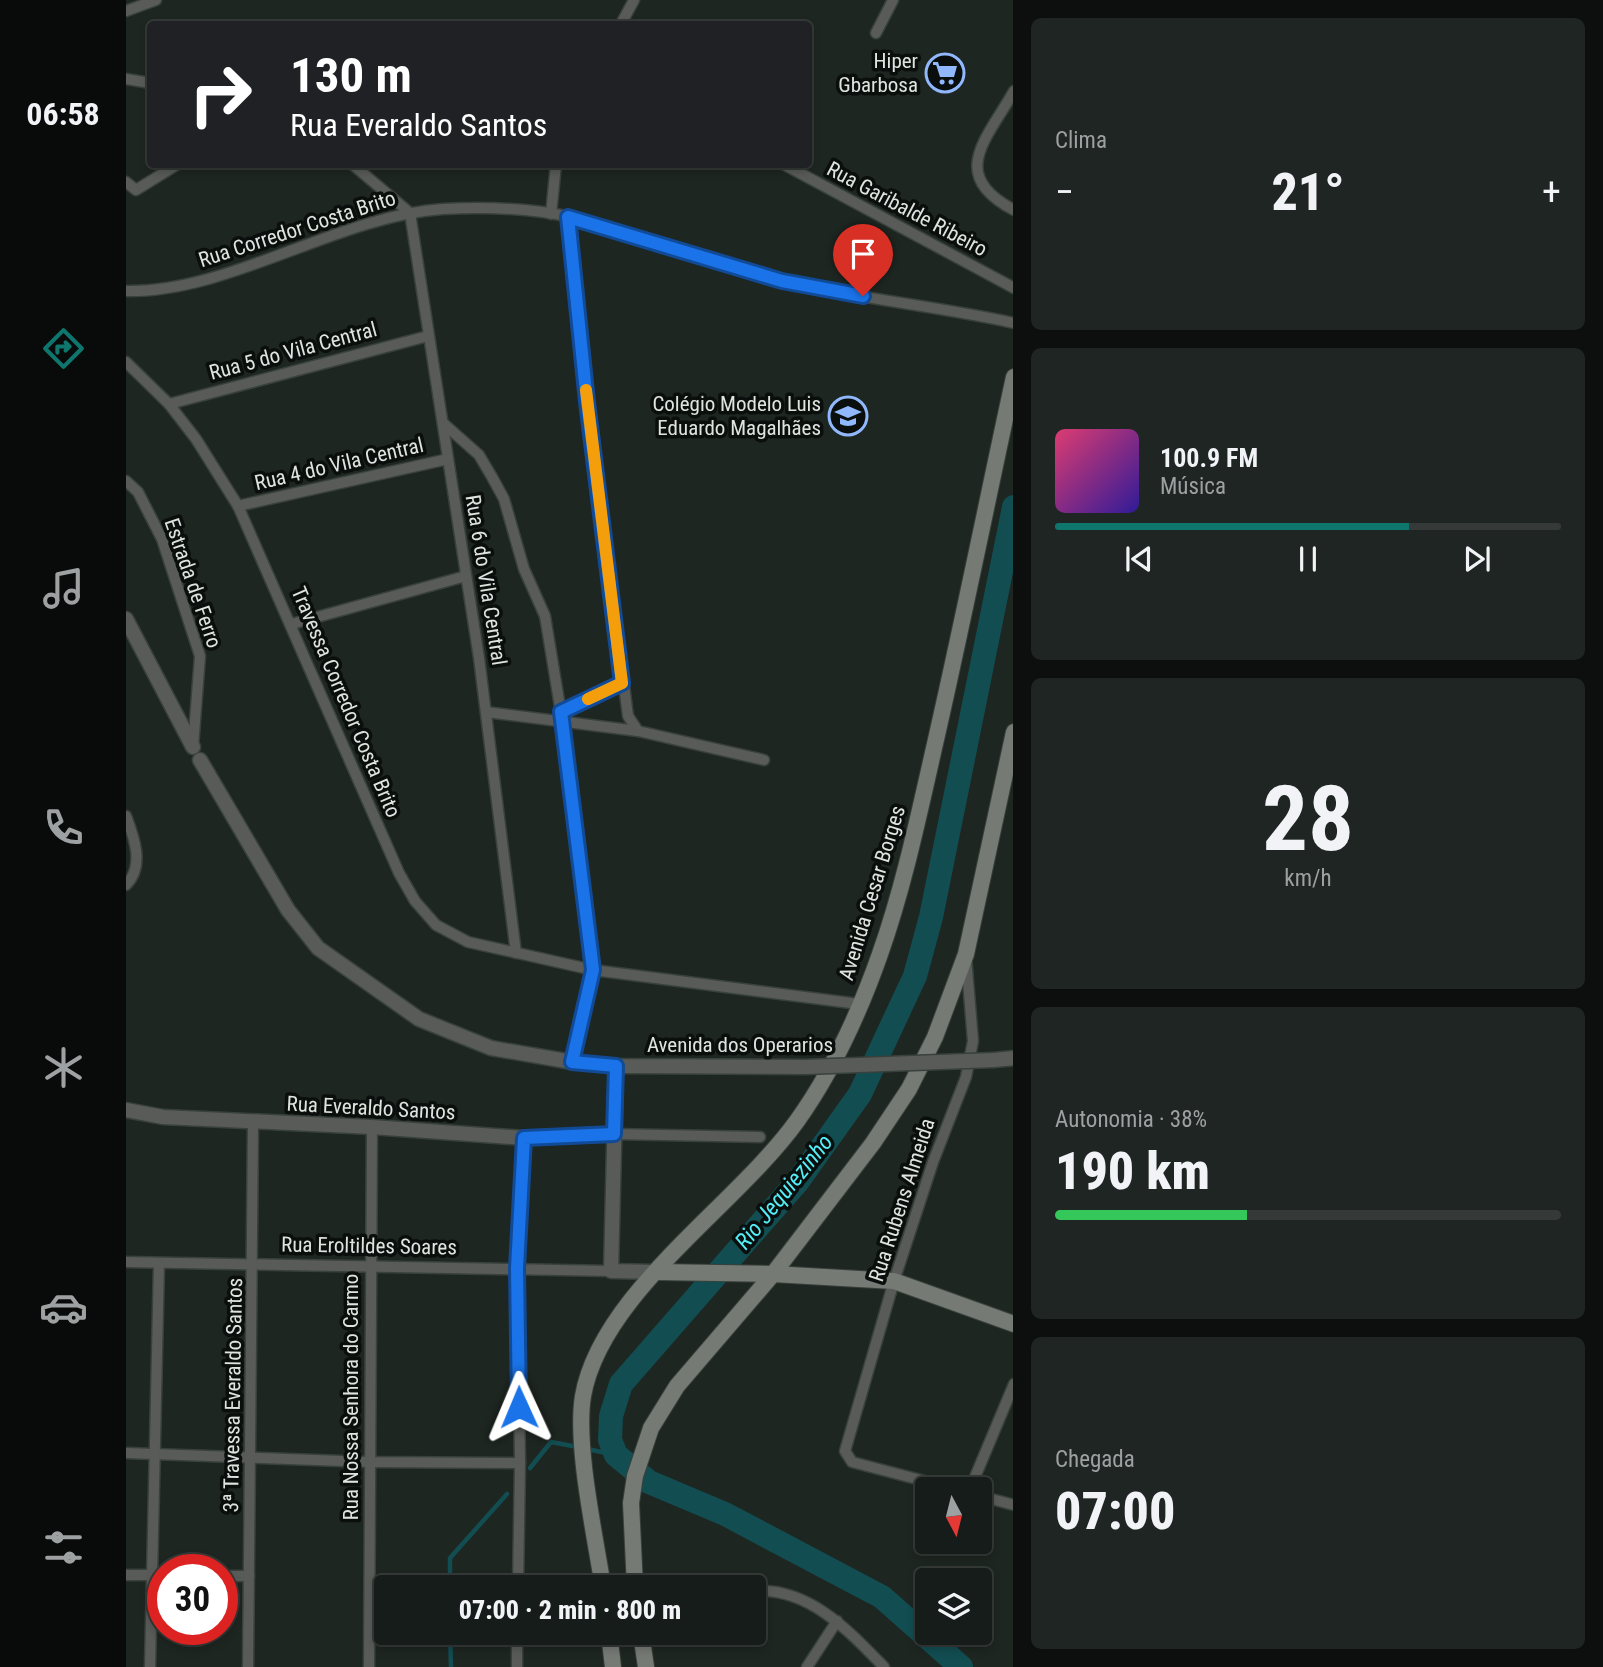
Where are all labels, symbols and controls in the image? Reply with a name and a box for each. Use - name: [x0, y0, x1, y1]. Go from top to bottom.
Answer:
- text: 130 m: [290, 47, 412, 104]
- icon: right: [175, 49, 266, 140]
- place label: Hiper Gbarbosa: [838, 49, 918, 97]
- supermarket icon: Hiper Gbarbosa: [924, 52, 966, 94]
- text: 06:58: [26, 95, 100, 133]
- text: Rua Everaldo Santos: [290, 106, 547, 144]
- text: Clima: [1055, 127, 1107, 154]
- street label: Rua Garibalde Ribeiro: [823, 157, 991, 261]
- text: 21°: [1271, 162, 1345, 223]
- text: −: [1055, 170, 1074, 214]
- text: +: [1542, 170, 1561, 214]
- street label: Rua Corredor Costa Brito: [196, 186, 398, 272]
- pin: [833, 224, 893, 296]
- icon: arrive: [844, 235, 882, 273]
- street label: Rua 5 do Vila Central: [207, 317, 379, 385]
- icon: directions: [39, 324, 88, 373]
- place label: Colégio Modelo Luis Eduardo Magalhães: [652, 392, 821, 440]
- school or university icon: Colégio Modelo Luis Eduardo Magalhães: [827, 395, 869, 437]
- street label: Rua 4 do Vila Central: [252, 433, 426, 495]
- text: 100.9 FM: [1160, 443, 1258, 473]
- text: Música: [1160, 473, 1226, 500]
- street label: Rua 6 do Vila Central: [461, 493, 511, 667]
- street label: Estrada de Ferro: [160, 515, 226, 651]
- icon: previous: [1120, 540, 1158, 578]
- icon: pause: [1289, 540, 1327, 578]
- icon: next: [1458, 540, 1496, 578]
- icon: music: [39, 564, 88, 613]
- street label: Travessa Corredor Costa Brito: [286, 583, 406, 821]
- text: 28: [1262, 766, 1354, 872]
- icon: phone: [39, 803, 88, 852]
- street label: Avenida Cesar Borges: [834, 803, 910, 983]
- text: km/h: [1284, 865, 1332, 892]
- street label: Avenida dos Operarios: [647, 1033, 833, 1057]
- icon: climate: [39, 1043, 88, 1092]
- street label: Rua Everaldo Santos: [286, 1092, 456, 1124]
- text: Autonomia · 38%: [1055, 1106, 1207, 1133]
- street label: Rua Rubens Almeida: [864, 1115, 940, 1285]
- water label: Rio Jequiezinho: [730, 1129, 838, 1255]
- text: 190 km: [1055, 1141, 1210, 1202]
- street label: Rua Eroltildes Soares: [281, 1232, 457, 1260]
- street label: Rua Nossa Senhora do Carmo: [339, 1274, 363, 1520]
- street label: 3ª Travessa Everaldo Santos: [219, 1277, 247, 1513]
- icon: car: [39, 1283, 88, 1332]
- position arrow: [482, 1370, 556, 1444]
- text: Chegada: [1055, 1446, 1135, 1473]
- north arrow: [915, 1477, 992, 1554]
- map controls: [915, 1477, 992, 1645]
- text: 07:00: [1055, 1481, 1175, 1542]
- icon: filters: [39, 1523, 88, 1572]
- speed limit sign: 30: [147, 1554, 238, 1645]
- button: layers: [915, 1568, 992, 1645]
- text: 07:00 · 2 min · 800 m: [459, 1595, 681, 1625]

